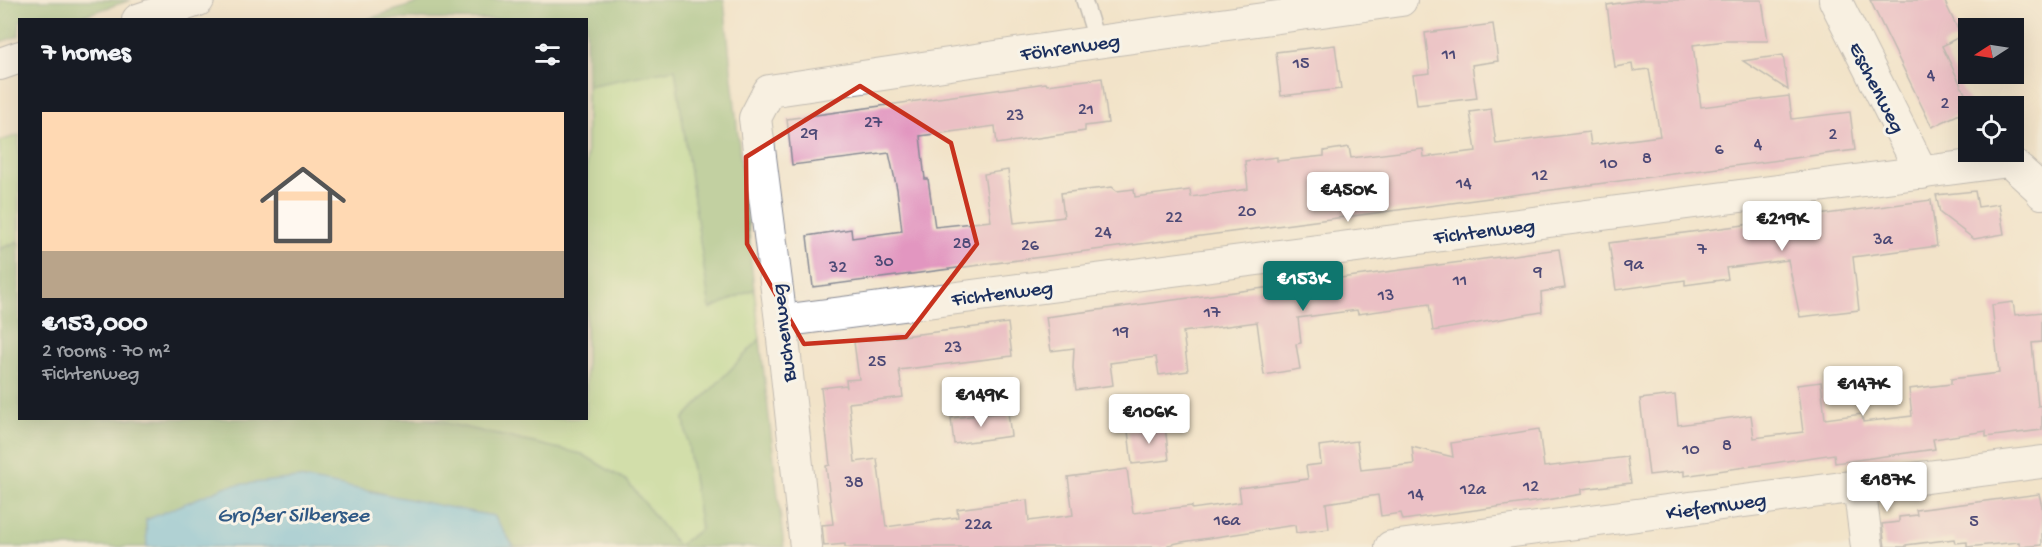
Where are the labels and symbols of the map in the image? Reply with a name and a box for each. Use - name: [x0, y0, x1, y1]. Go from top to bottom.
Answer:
- north arrow: [1958, 18, 2024, 84]
- street label: Föhrenweg: [1018, 30, 1122, 69]
- street label: Eschenweg: [1841, 39, 1909, 138]
- house number: 11: [1441, 45, 1456, 66]
- house number: 15: [1292, 54, 1309, 75]
- house number: 4: [1927, 66, 1936, 87]
- house number: 2: [1941, 94, 1950, 115]
- house number: 21: [1078, 100, 1094, 121]
- house number: 23: [1006, 106, 1024, 127]
- house number: 27: [864, 113, 883, 134]
- house number: 29: [800, 124, 818, 145]
- house number: 2: [1829, 125, 1838, 146]
- house number: 4: [1754, 135, 1763, 156]
- house number: 6: [1714, 140, 1724, 161]
- house number: 8: [1642, 149, 1652, 170]
- house number: 10: [1599, 154, 1618, 175]
- house number: 12: [1531, 166, 1548, 187]
- pin: €450K: [1306, 172, 1390, 223]
- house number: 14: [1455, 174, 1472, 195]
- pin: €219K: [1740, 201, 1824, 252]
- house number: 20: [1237, 202, 1257, 223]
- house number: 22: [1165, 208, 1183, 229]
- street label: Fichtenweg: [1431, 215, 1537, 252]
- house number: 24: [1094, 223, 1112, 244]
- house number: 3a: [1872, 230, 1894, 251]
- house number: 28: [953, 234, 971, 255]
- house number: 26: [1021, 236, 1040, 257]
- house number: 7: [1696, 240, 1707, 261]
- house number: 30: [873, 252, 894, 273]
- house number: 9a: [1623, 255, 1645, 276]
- house number: 32: [828, 258, 847, 279]
- pin: €153K: [1261, 261, 1345, 312]
- house number: 9: [1532, 262, 1543, 283]
- house number: 11: [1452, 271, 1467, 292]
- street label: Fichtenweg: [949, 277, 1055, 314]
- street label: Buchenweg: [767, 282, 804, 384]
- house number: 13: [1377, 286, 1394, 307]
- house number: 17: [1203, 303, 1221, 324]
- house number: 19: [1112, 322, 1129, 343]
- house number: 23: [944, 338, 962, 359]
- house number: 25: [868, 352, 886, 373]
- pin: €147K: [1821, 366, 1905, 417]
- pin: €149K: [939, 377, 1023, 428]
- pin: €106K: [1107, 394, 1191, 445]
- house number: 8: [1722, 436, 1732, 457]
- house number: 10: [1681, 440, 1700, 461]
- pin: €187K: [1845, 462, 1929, 513]
- house number: 38: [843, 473, 864, 494]
- house number: 12: [1522, 477, 1539, 498]
- house number: 12a: [1459, 480, 1487, 501]
- house number: 14: [1407, 485, 1424, 506]
- street label: Kiefernweg: [1665, 489, 1768, 528]
- water label: Großer Silbersee: [217, 504, 371, 530]
- house number: 16a: [1213, 511, 1241, 532]
- house number: 5: [1969, 512, 1979, 533]
- house number: 22a: [964, 515, 993, 536]

